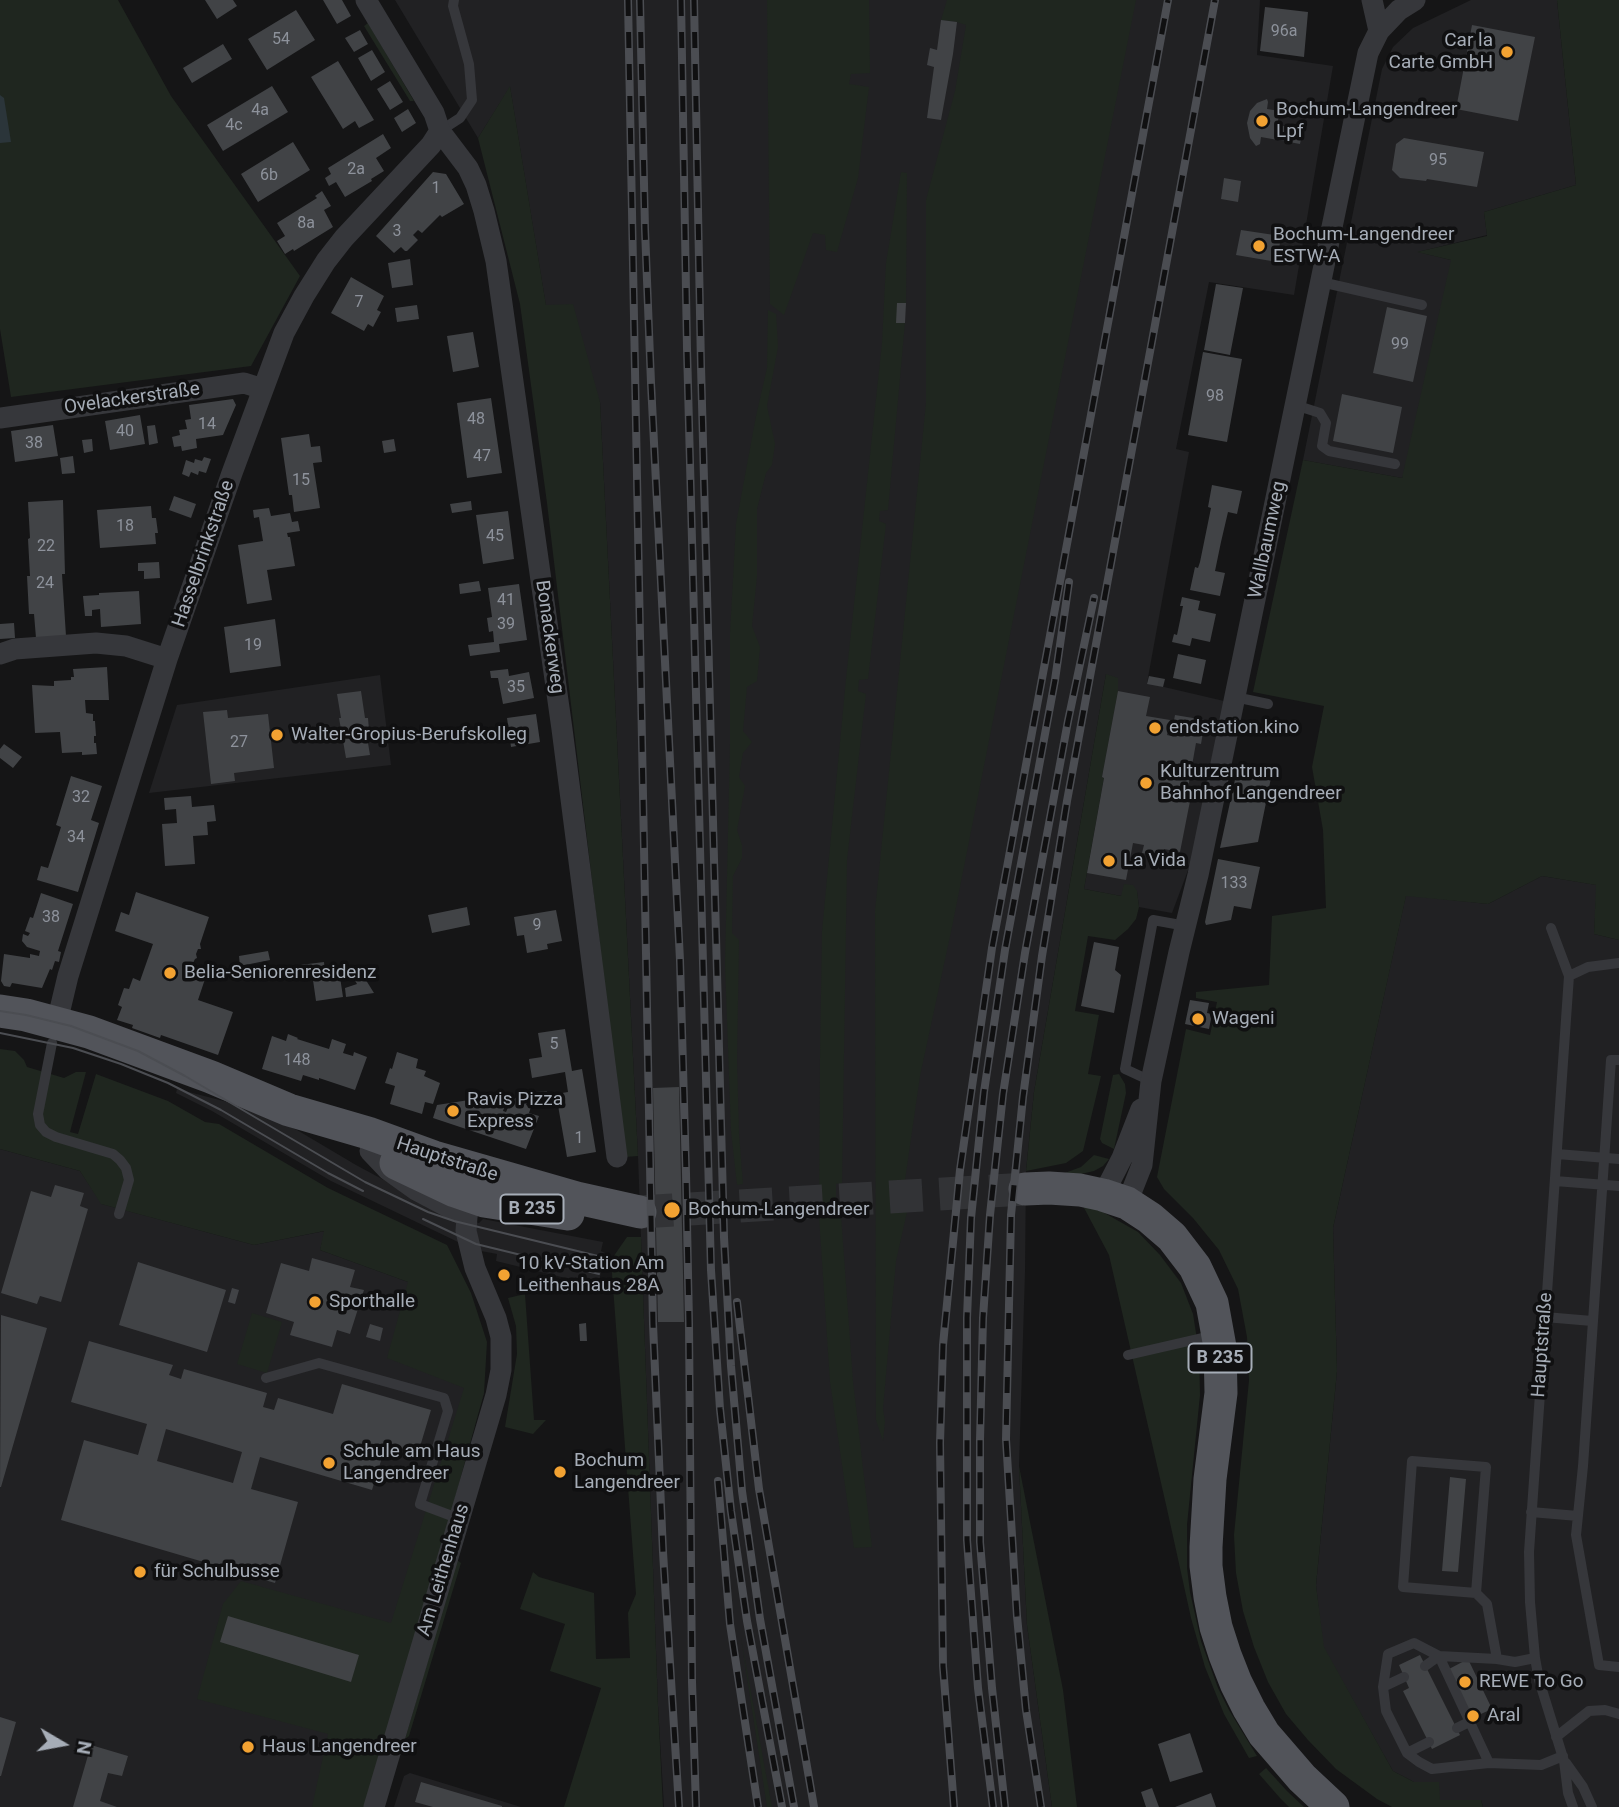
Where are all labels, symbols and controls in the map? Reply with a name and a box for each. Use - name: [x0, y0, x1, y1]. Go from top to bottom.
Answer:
- house number: 96a: [1271, 22, 1297, 42]
- house number: 54: [272, 30, 290, 50]
- place label: Car la Carte GmbH: [1389, 30, 1493, 74]
- marker: Car la Carte GmbH: [1499, 44, 1515, 60]
- place label: Bochum-Langendreer Lpf: [1276, 99, 1457, 143]
- house number: 4a: [251, 101, 269, 121]
- marker: Bochum-Langendreer Lpf: [1254, 113, 1270, 129]
- house number: 4c: [225, 116, 243, 136]
- house number: 95: [1429, 151, 1447, 171]
- house number: 2a: [347, 160, 365, 180]
- house number: 6b: [260, 166, 278, 186]
- house number: 1: [432, 179, 440, 199]
- house number: 8a: [297, 214, 315, 234]
- house number: 3: [393, 222, 401, 242]
- place label: Bochum-Langendreer ESTW-A: [1273, 224, 1454, 268]
- marker: Bochum-Langendreer ESTW-A: [1251, 238, 1267, 254]
- house number: 7: [355, 293, 363, 313]
- house number: 99: [1391, 335, 1409, 355]
- street label: Ovelackerstraße: [63, 378, 201, 420]
- house number: 98: [1206, 387, 1224, 407]
- house number: 48: [467, 410, 485, 430]
- house number: 14: [198, 415, 216, 435]
- house number: 40: [116, 422, 134, 442]
- house number: 38: [25, 434, 43, 454]
- house number: 47: [473, 447, 491, 467]
- house number: 15: [292, 471, 310, 491]
- street label: Hasselbrinkstraße: [168, 478, 240, 630]
- street label: Wallbaumweg: [1244, 479, 1292, 601]
- house number: 18: [116, 517, 134, 537]
- house number: 45: [486, 527, 504, 547]
- house number: 22: [37, 537, 55, 557]
- house number: 24: [36, 574, 54, 594]
- street label: Bonackerweg: [530, 579, 568, 695]
- house number: 41: [497, 591, 515, 611]
- house number: 39: [497, 615, 515, 635]
- house number: 19: [244, 636, 262, 656]
- house number: 35: [507, 678, 525, 698]
- place label: endstation.kino: [1169, 717, 1299, 739]
- marker: endstation.kino: [1147, 720, 1163, 736]
- place label: Walter-Gropius-Berufskolleg: [291, 724, 527, 746]
- marker: Walter-Gropius-Berufskolleg: [269, 727, 285, 743]
- house number: 27: [230, 733, 248, 753]
- place label: Kulturzentrum Bahnhof Langendreer: [1160, 761, 1342, 805]
- marker: Kulturzentrum Bahnhof Langendreer: [1138, 775, 1154, 791]
- house number: 32: [72, 788, 90, 808]
- house number: 34: [67, 828, 85, 848]
- place label: La Vida: [1123, 850, 1186, 872]
- marker: La Vida: [1101, 853, 1117, 869]
- house number: 133: [1221, 874, 1247, 894]
- house number: 38: [42, 908, 60, 928]
- house number: 9: [533, 916, 541, 936]
- place label: Belia-Seniorenresidenz: [184, 962, 376, 984]
- marker: Belia-Seniorenresidenz: [162, 965, 178, 981]
- place label: Wageni: [1212, 1008, 1275, 1030]
- marker: Wageni: [1190, 1011, 1206, 1027]
- house number: 5: [550, 1035, 558, 1055]
- house number: 148: [284, 1051, 310, 1071]
- place label: Ravis Pizza Express: [467, 1089, 563, 1133]
- marker: Ravis Pizza Express: [445, 1103, 461, 1119]
- house number: 1: [575, 1129, 583, 1149]
- street label: Hauptstraße: [394, 1133, 500, 1187]
- road number: B 235: [500, 1194, 564, 1224]
- place label: Bochum-Langendreer: [688, 1199, 869, 1221]
- marker: Bochum-Langendreer: [662, 1200, 682, 1220]
- place label: 10 kV-Station Am Leithenhaus 28A: [518, 1253, 664, 1297]
- marker: 10 kV-Station Am Leithenhaus 28A: [496, 1267, 512, 1283]
- place label: Sporthalle: [329, 1291, 415, 1313]
- street label: Hauptstraße: [1528, 1292, 1558, 1398]
- marker: Sporthalle: [307, 1294, 323, 1310]
- road number: B 235: [1188, 1344, 1252, 1372]
- place label: Schule am Haus Langendreer: [343, 1441, 480, 1485]
- place label: Bochum Langendreer: [574, 1450, 680, 1494]
- marker: Schule am Haus Langendreer: [321, 1455, 337, 1471]
- marker: Bochum Langendreer: [552, 1464, 568, 1480]
- street label: Am Leithenhaus: [413, 1501, 475, 1639]
- place label: für Schulbusse: [154, 1561, 280, 1583]
- marker: für Schulbusse: [132, 1564, 148, 1580]
- place label: REWE To Go: [1479, 1671, 1584, 1693]
- marker: REWE To Go: [1457, 1674, 1473, 1690]
- place label: Aral: [1487, 1705, 1520, 1727]
- marker: Aral: [1465, 1708, 1481, 1724]
- north arrow: [28, 1709, 98, 1779]
- place label: Haus Langendreer: [262, 1736, 417, 1758]
- text: N: [72, 1739, 97, 1756]
- marker: Haus Langendreer: [240, 1739, 256, 1755]

